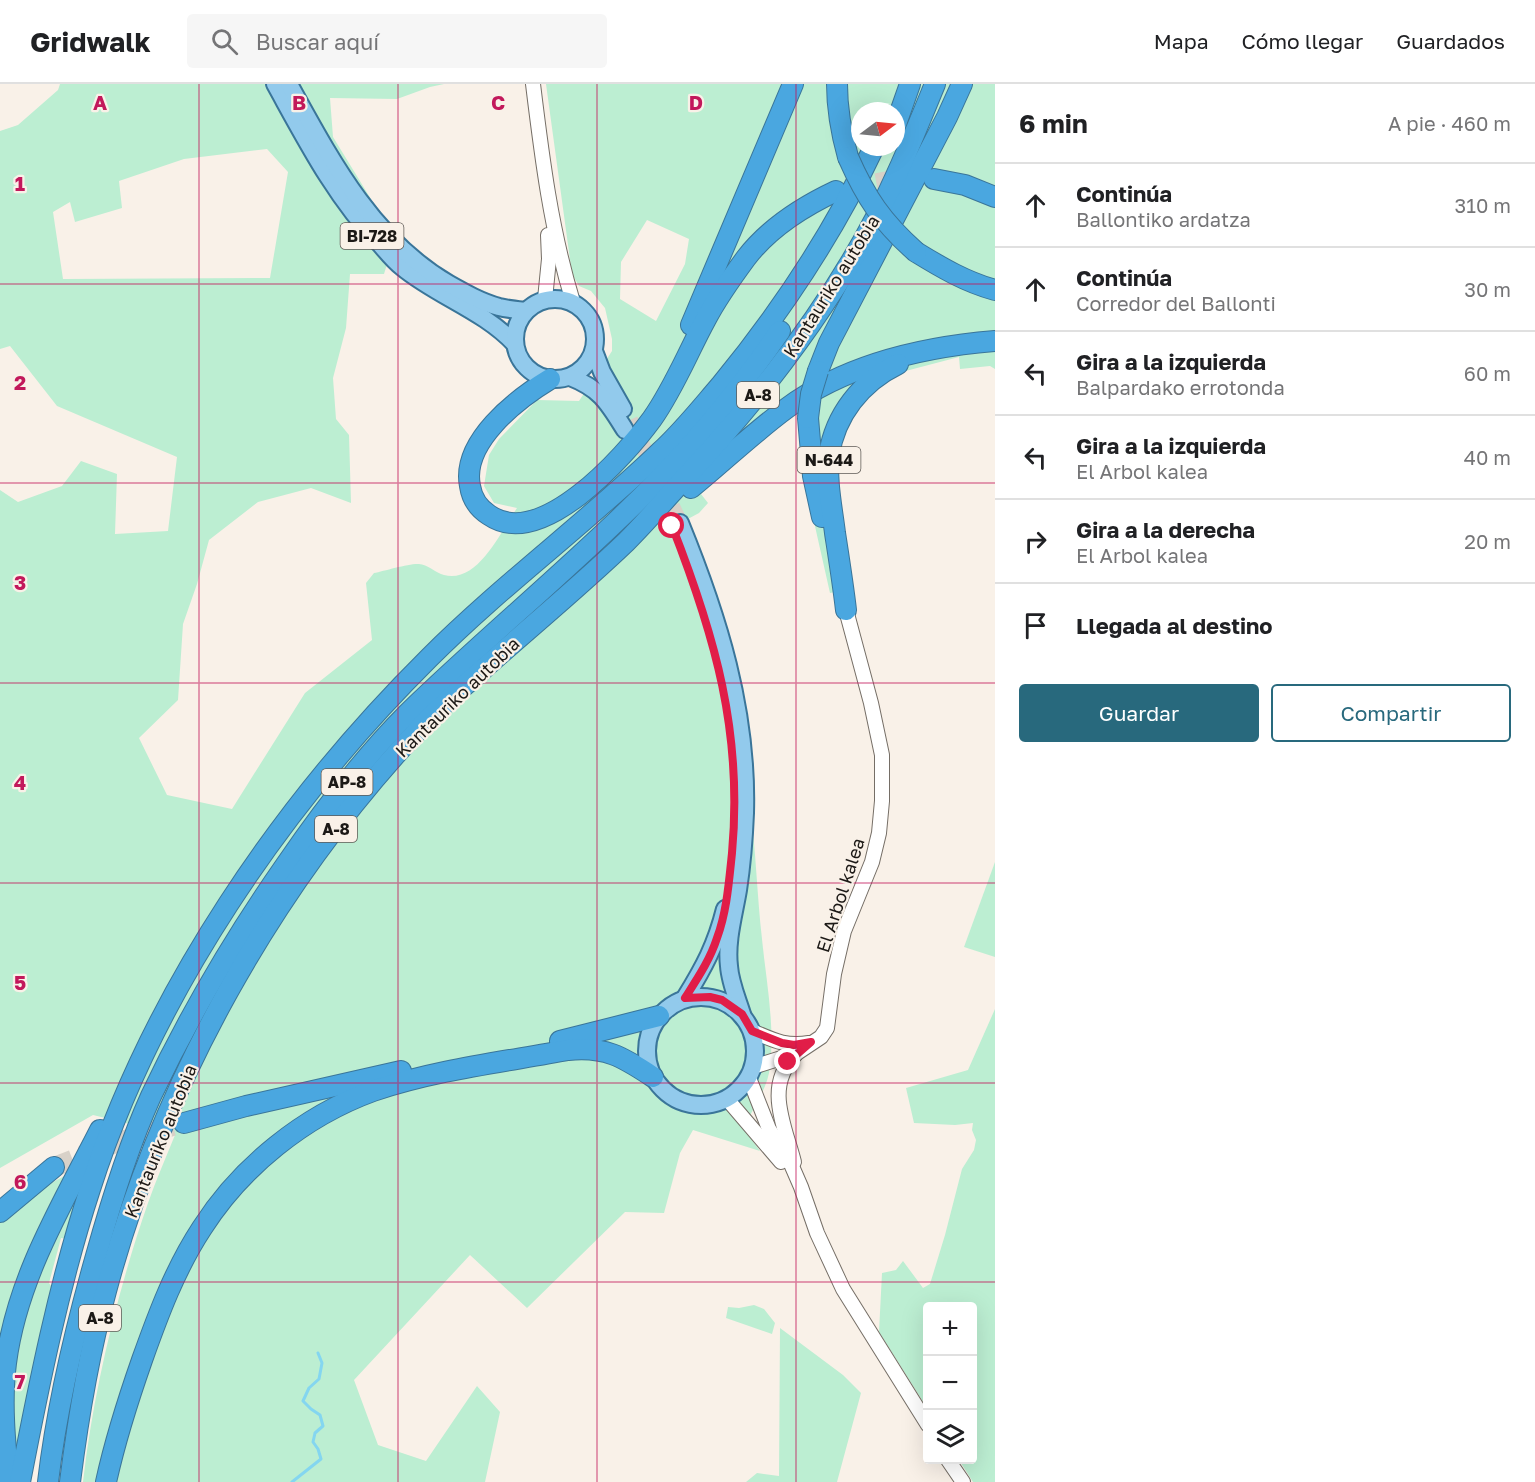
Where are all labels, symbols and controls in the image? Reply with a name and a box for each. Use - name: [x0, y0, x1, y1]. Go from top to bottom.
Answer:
- search box: [187, 14, 607, 68]
- text: Gridwalk: [30, 25, 151, 58]
- icon: search: [208, 25, 241, 58]
- text: Buscar aquí: [256, 28, 379, 55]
- text: Mapa: [1154, 28, 1209, 54]
- text: Cómo llegar: [1242, 28, 1363, 54]
- text: Guardados: [1396, 28, 1505, 54]
- text: A: [93, 90, 107, 114]
- text: B: [292, 90, 306, 114]
- text: C: [491, 90, 505, 114]
- text: D: [689, 90, 703, 114]
- north arrow: [851, 102, 905, 156]
- text: 6 min: [1019, 108, 1088, 139]
- text: A pie · 460 m: [1388, 111, 1511, 135]
- text: 1: [15, 171, 25, 195]
- text: Continúa: [1076, 180, 1172, 207]
- icon: ahead: [1019, 189, 1052, 222]
- text: 310 m: [1455, 193, 1511, 217]
- text: Ballontiko ardatza: [1076, 207, 1251, 231]
- street label: Kantauriko autobia: [778, 211, 884, 361]
- road number: BI-728: [340, 223, 404, 249]
- text: Continúa: [1076, 264, 1172, 291]
- icon: ahead: [1019, 273, 1052, 306]
- text: 30 m: [1464, 277, 1511, 301]
- text: Corredor del Ballonti: [1076, 291, 1276, 315]
- text: Gira a la izquierda: [1076, 348, 1266, 375]
- icon: left: [1019, 357, 1052, 390]
- text: 60 m: [1464, 361, 1511, 385]
- text: 2: [14, 370, 26, 394]
- text: Balpardako errotonda: [1076, 375, 1285, 399]
- road number: A-8: [737, 382, 779, 408]
- text: Gira a la izquierda: [1076, 432, 1266, 459]
- icon: left: [1019, 441, 1052, 474]
- text: 40 m: [1464, 445, 1511, 469]
- road number: N-644: [798, 447, 860, 473]
- text: El Arbol kalea: [1076, 459, 1208, 483]
- route start: [658, 512, 684, 538]
- text: Gira a la derecha: [1076, 516, 1255, 543]
- icon: right: [1019, 525, 1052, 558]
- text: 20 m: [1464, 529, 1511, 553]
- text: El Arbol kalea: [1076, 543, 1208, 567]
- text: 3: [14, 570, 26, 594]
- icon: arrive: [1019, 609, 1052, 642]
- text: Llegada al destino: [1076, 612, 1273, 639]
- street label: Kantauriko autobia: [391, 632, 523, 762]
- button: Guardar: [1019, 684, 1259, 742]
- button: Compartir: [1271, 684, 1511, 742]
- road number: AP-8: [322, 769, 372, 795]
- text: 4: [14, 770, 26, 794]
- road number: A-8: [315, 816, 357, 842]
- street label: El Arbol kalea: [811, 835, 869, 955]
- text: 5: [14, 970, 26, 994]
- route end: [774, 1048, 800, 1074]
- street label: Kantauriko autobia: [119, 1061, 201, 1221]
- text: 6: [14, 1169, 26, 1193]
- map controls: [923, 1302, 977, 1464]
- button: +: [923, 1302, 977, 1356]
- road number: A-8: [79, 1305, 121, 1331]
- button: −: [923, 1356, 977, 1410]
- text: 7: [15, 1369, 26, 1393]
- button: layers: [923, 1410, 977, 1464]

